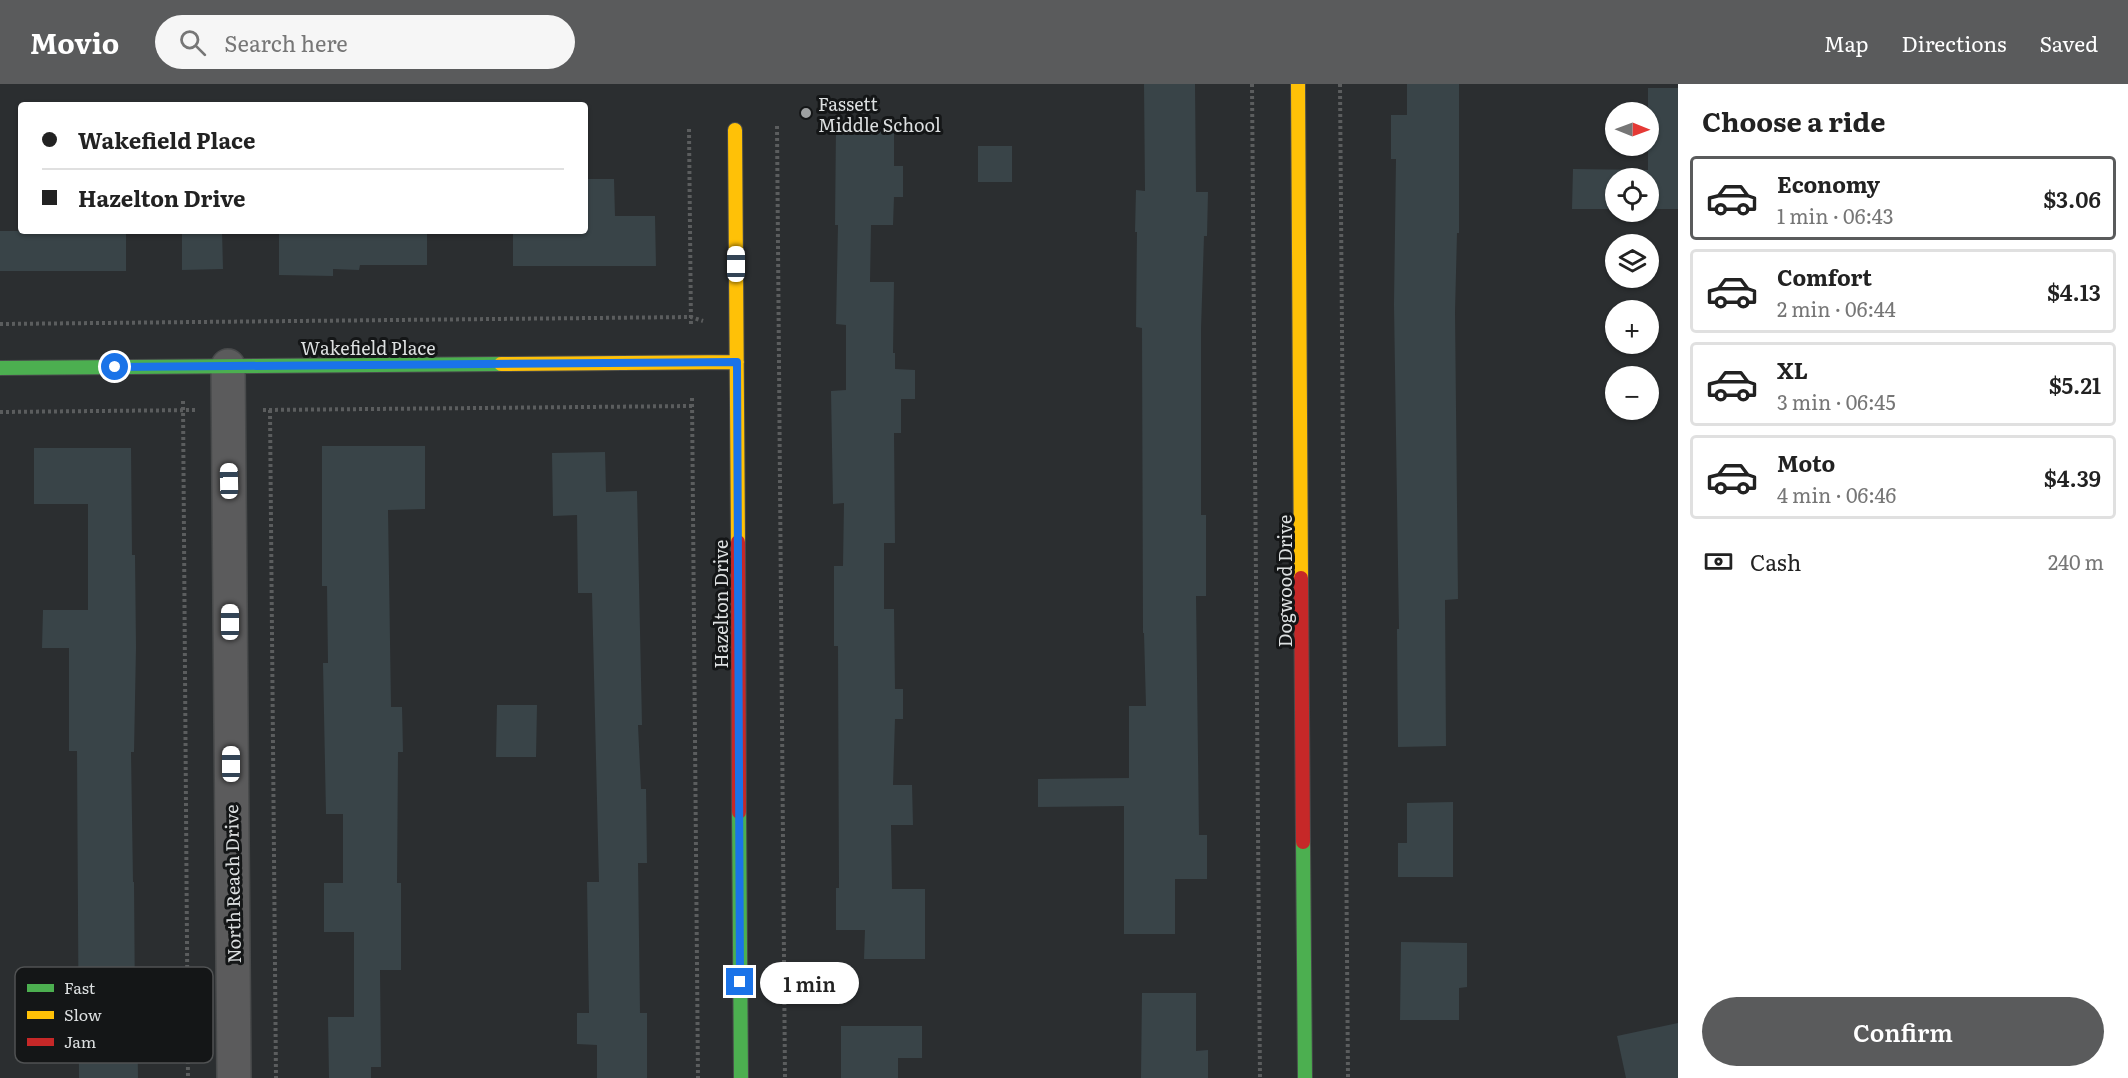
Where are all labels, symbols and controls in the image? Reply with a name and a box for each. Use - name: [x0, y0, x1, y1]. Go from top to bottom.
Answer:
- search box: [155, 15, 575, 69]
- text: Movio: [30, 21, 119, 63]
- icon: search: [176, 26, 209, 59]
- text: Search here: [224, 26, 348, 59]
- text: Map: [1824, 27, 1869, 58]
- text: Directions: [1902, 27, 2007, 58]
- text: Saved: [2040, 27, 2098, 58]
- place label: Fassett Middle School: [818, 90, 941, 138]
- text: Choose a ride: [1702, 100, 1885, 140]
- north arrow: [1605, 102, 1659, 156]
- map controls: [1605, 102, 1659, 420]
- marker: Fassett Middle School: [799, 106, 813, 120]
- text: Wakefield Place: [78, 123, 255, 156]
- text: Economy: [1777, 167, 1880, 200]
- button: locate: [1605, 168, 1659, 222]
- icon: car: [1705, 171, 1759, 225]
- text: Hazelton Drive: [78, 181, 246, 214]
- text: $3.06: [2043, 182, 2101, 215]
- text: 1 min · 06:43: [1777, 200, 1894, 230]
- button: layers: [1605, 234, 1659, 288]
- car: [727, 246, 745, 282]
- text: Comfort: [1777, 260, 1872, 293]
- icon: car: [1705, 264, 1759, 318]
- text: $4.13: [2047, 275, 2101, 308]
- text: 2 min · 06:44: [1777, 293, 1896, 323]
- button: +: [1605, 300, 1659, 354]
- street label: Wakefield Place: [301, 334, 436, 361]
- route start: [101, 353, 128, 380]
- text: XL: [1777, 353, 1808, 386]
- icon: car: [1705, 357, 1759, 411]
- button: −: [1605, 366, 1659, 420]
- text: $5.21: [2049, 368, 2101, 401]
- text: 3 min · 06:45: [1777, 386, 1896, 416]
- text: Moto: [1777, 446, 1835, 479]
- icon: car: [1705, 450, 1759, 504]
- text: $4.39: [2044, 461, 2101, 494]
- car: [220, 463, 238, 499]
- text: 4 min · 06:46: [1777, 479, 1896, 509]
- street label: Dogwood Drive: [1271, 515, 1298, 647]
- street label: Hazelton Drive: [707, 540, 734, 668]
- icon: cash: [1702, 545, 1735, 578]
- text: Cash: [1750, 545, 1801, 578]
- text: 240 m: [2048, 546, 2104, 576]
- car: [221, 604, 239, 640]
- car: [222, 746, 240, 782]
- street label: North Reach Drive: [217, 804, 247, 964]
- callout: 1 min: [761, 961, 860, 1003]
- legend: [15, 967, 213, 1063]
- route end: [726, 968, 753, 995]
- text: 1 min: [783, 968, 836, 998]
- text: Fast: [64, 975, 96, 999]
- button: Confirm: [1702, 997, 2104, 1066]
- text: Slow: [64, 1002, 102, 1026]
- text: Jam: [64, 1029, 97, 1053]

